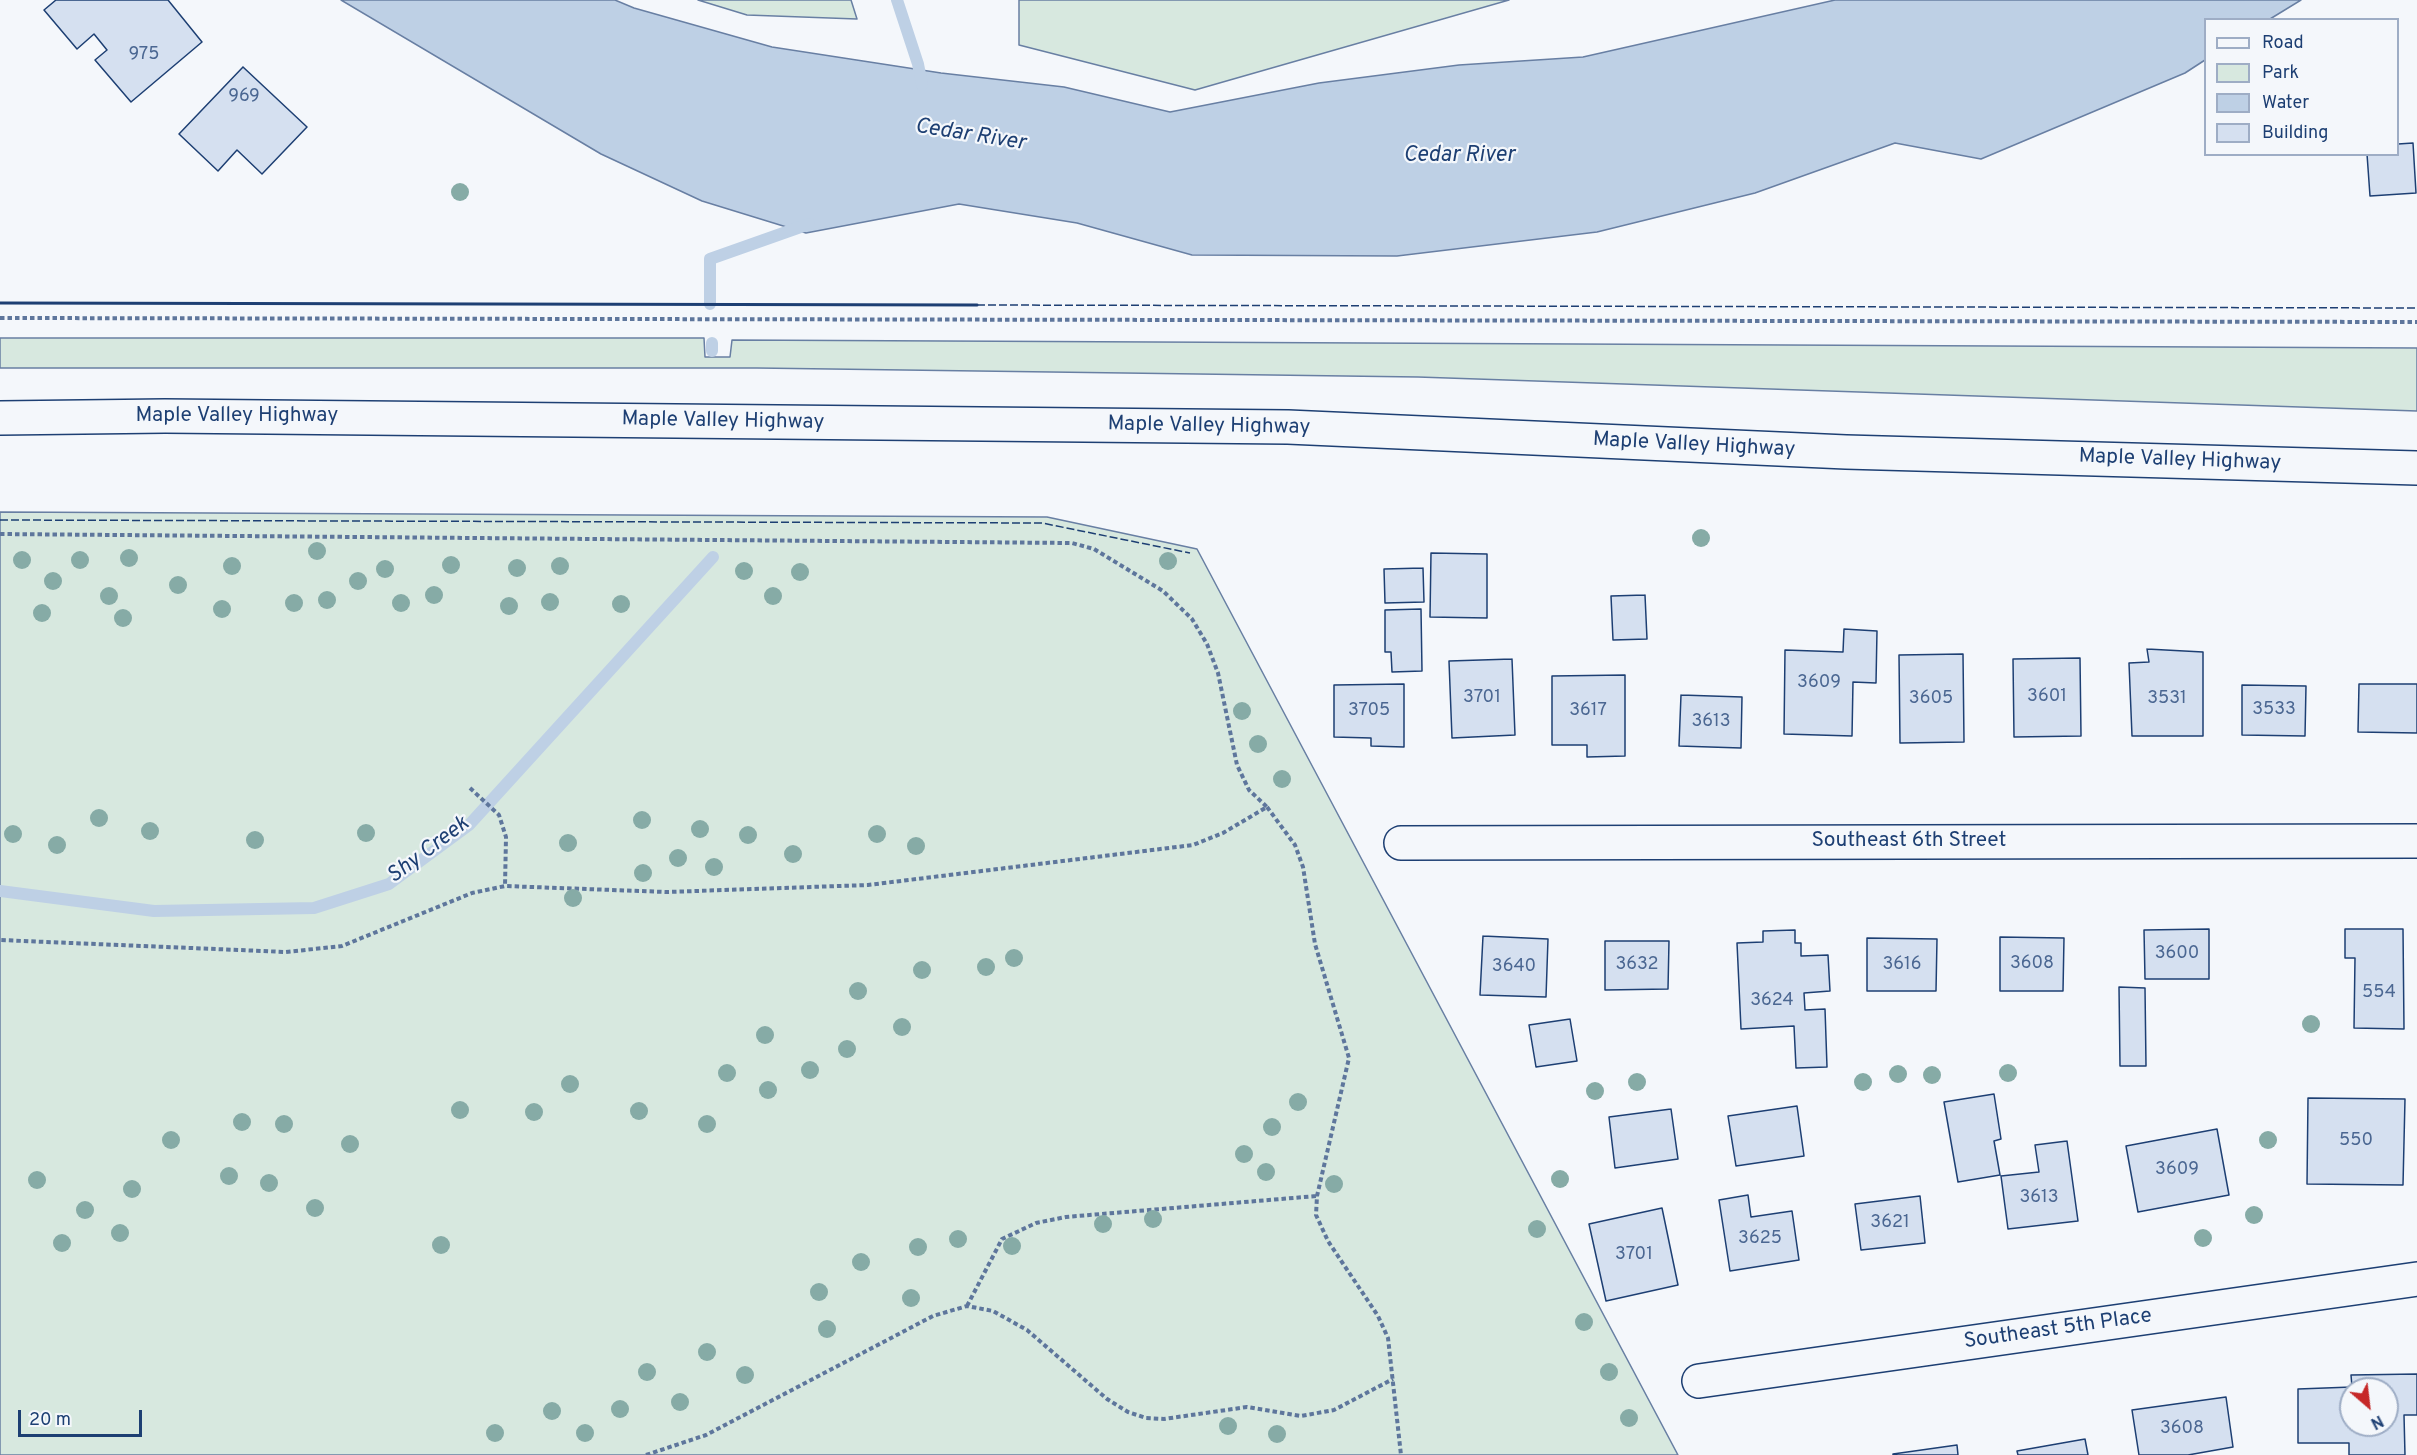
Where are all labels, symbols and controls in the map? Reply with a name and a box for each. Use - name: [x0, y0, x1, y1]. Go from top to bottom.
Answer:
- legend: [2204, 18, 2399, 156]
- text: Road: [2262, 32, 2304, 55]
- house number: 975: [129, 44, 159, 66]
- text: Park: [2262, 62, 2299, 85]
- house number: 969: [228, 86, 260, 108]
- text: Water: [2262, 92, 2309, 115]
- water label: Cedar River: [913, 114, 1027, 158]
- text: Building: [2262, 122, 2328, 145]
- water label: Cedar River: [1403, 144, 1515, 170]
- street label: Maple Valley Highway: [136, 404, 338, 430]
- street label: Maple Valley Highway: [621, 408, 825, 436]
- street label: Maple Valley Highway: [1107, 413, 1311, 441]
- street label: Maple Valley Highway: [1592, 428, 1796, 464]
- street label: Maple Valley Highway: [2078, 445, 2282, 477]
- house number: 3609: [1797, 672, 1841, 694]
- house number: 3601: [2027, 686, 2067, 708]
- house number: 3701: [1463, 687, 1501, 709]
- house number: 3605: [1909, 688, 1953, 710]
- house number: 3531: [2147, 688, 2187, 710]
- house number: 3533: [2252, 699, 2296, 721]
- house number: 3705: [1348, 700, 1390, 722]
- house number: 3617: [1569, 700, 1607, 722]
- house number: 3613: [1691, 711, 1731, 733]
- water label: Shy Creek: [383, 812, 475, 890]
- street label: Southeast 6th Street: [1812, 829, 2006, 855]
- house number: 3600: [2155, 943, 2199, 965]
- house number: 3608: [2010, 953, 2054, 975]
- house number: 3632: [1615, 954, 1659, 976]
- house number: 3616: [1882, 954, 1922, 976]
- house number: 3640: [1492, 956, 1536, 978]
- house number: 554: [2362, 982, 2396, 1004]
- house number: 3624: [1750, 990, 1794, 1012]
- house number: 550: [2339, 1130, 2373, 1152]
- house number: 3609: [2155, 1159, 2199, 1181]
- house number: 3613: [2019, 1187, 2059, 1209]
- house number: 3621: [1870, 1212, 1910, 1234]
- house number: 3625: [1738, 1228, 1782, 1250]
- house number: 3701: [1615, 1244, 1653, 1266]
- street label: Southeast 5th Place: [1962, 1304, 2154, 1356]
- north arrow: [2339, 1377, 2399, 1437]
- scale bar: [21, 1398, 146, 1436]
- text: 20 m: [29, 1409, 71, 1432]
- text: N: [2367, 1410, 2386, 1433]
- house number: 3608: [2160, 1418, 2204, 1440]

